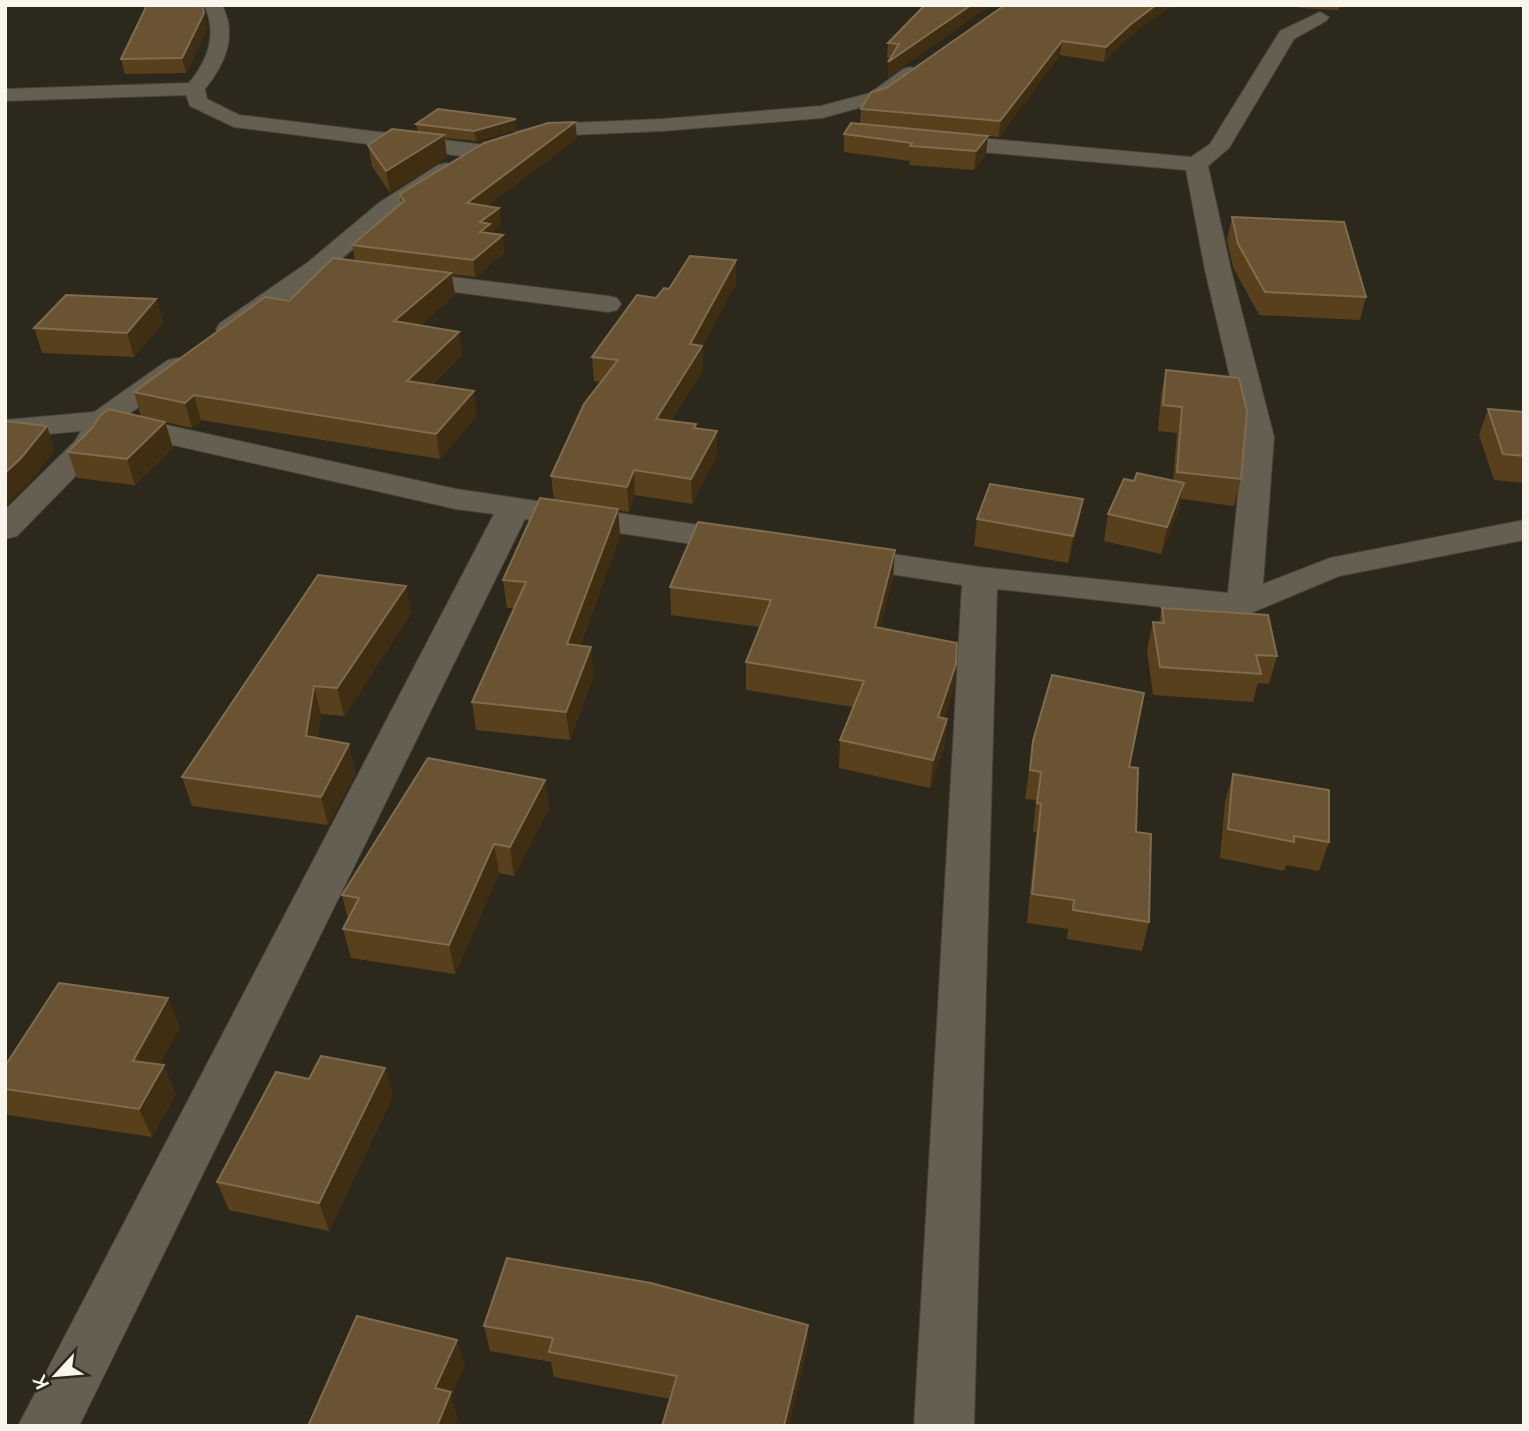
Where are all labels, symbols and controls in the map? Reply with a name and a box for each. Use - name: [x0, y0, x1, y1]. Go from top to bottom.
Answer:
- north arrow: [21, 1340, 91, 1410]
- text: K: [28, 1372, 53, 1393]

